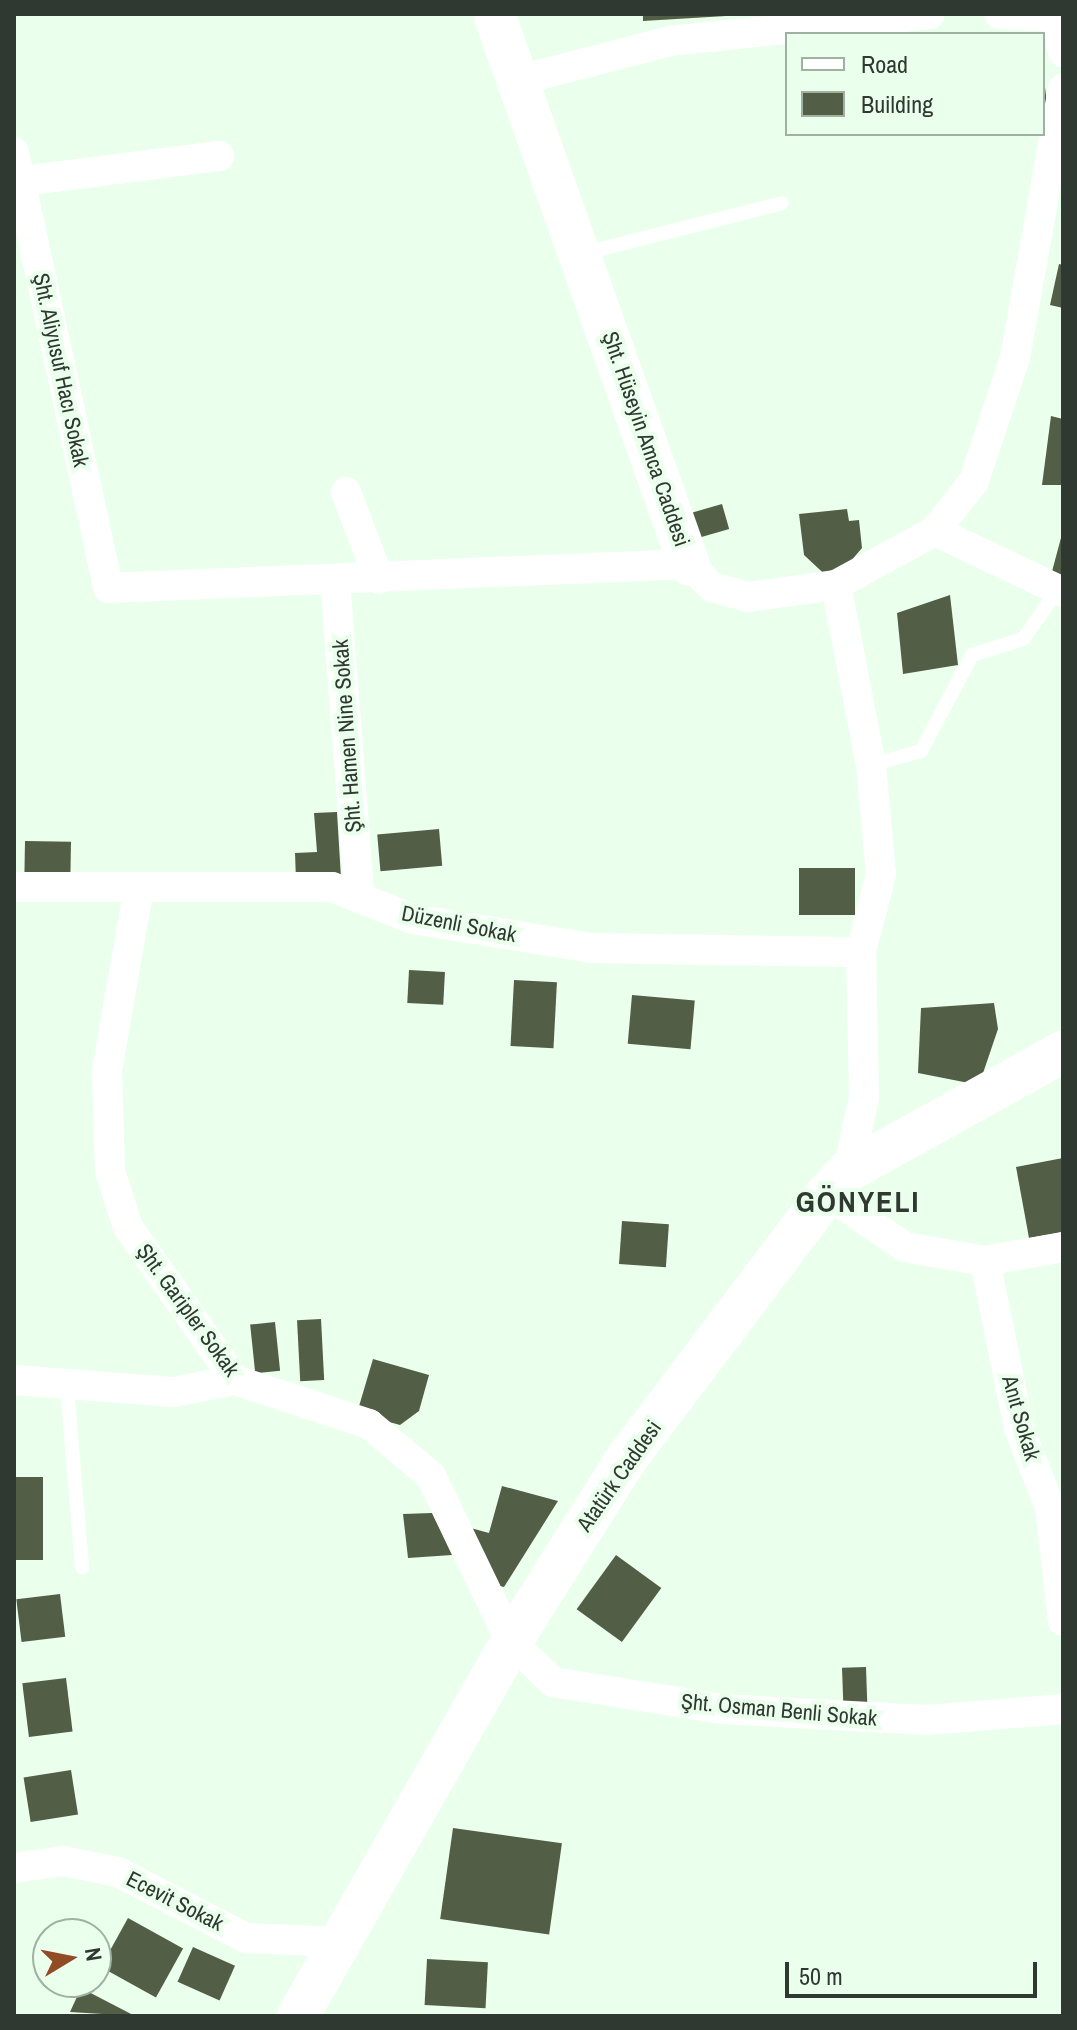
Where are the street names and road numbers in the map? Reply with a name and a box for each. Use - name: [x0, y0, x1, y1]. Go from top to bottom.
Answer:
- street label: Şht. Aliyusuf Hacı Sokak: [27, 270, 95, 470]
- street label: Şht. Hüseyin Amca Caddesi: [597, 328, 695, 550]
- street label: Şht. Hamen Nine Sokak: [327, 639, 367, 833]
- street label: Düzenli Sokak: [399, 900, 519, 948]
- street label: Şht. Garipler Sokak: [131, 1239, 245, 1381]
- street label: Anıt Sokak: [996, 1372, 1046, 1464]
- street label: Atatürk Caddesi: [571, 1415, 667, 1537]
- street label: Şht. Osman Benli Sokak: [680, 1688, 878, 1732]
- street label: Ecevit Sokak: [122, 1865, 228, 1937]

